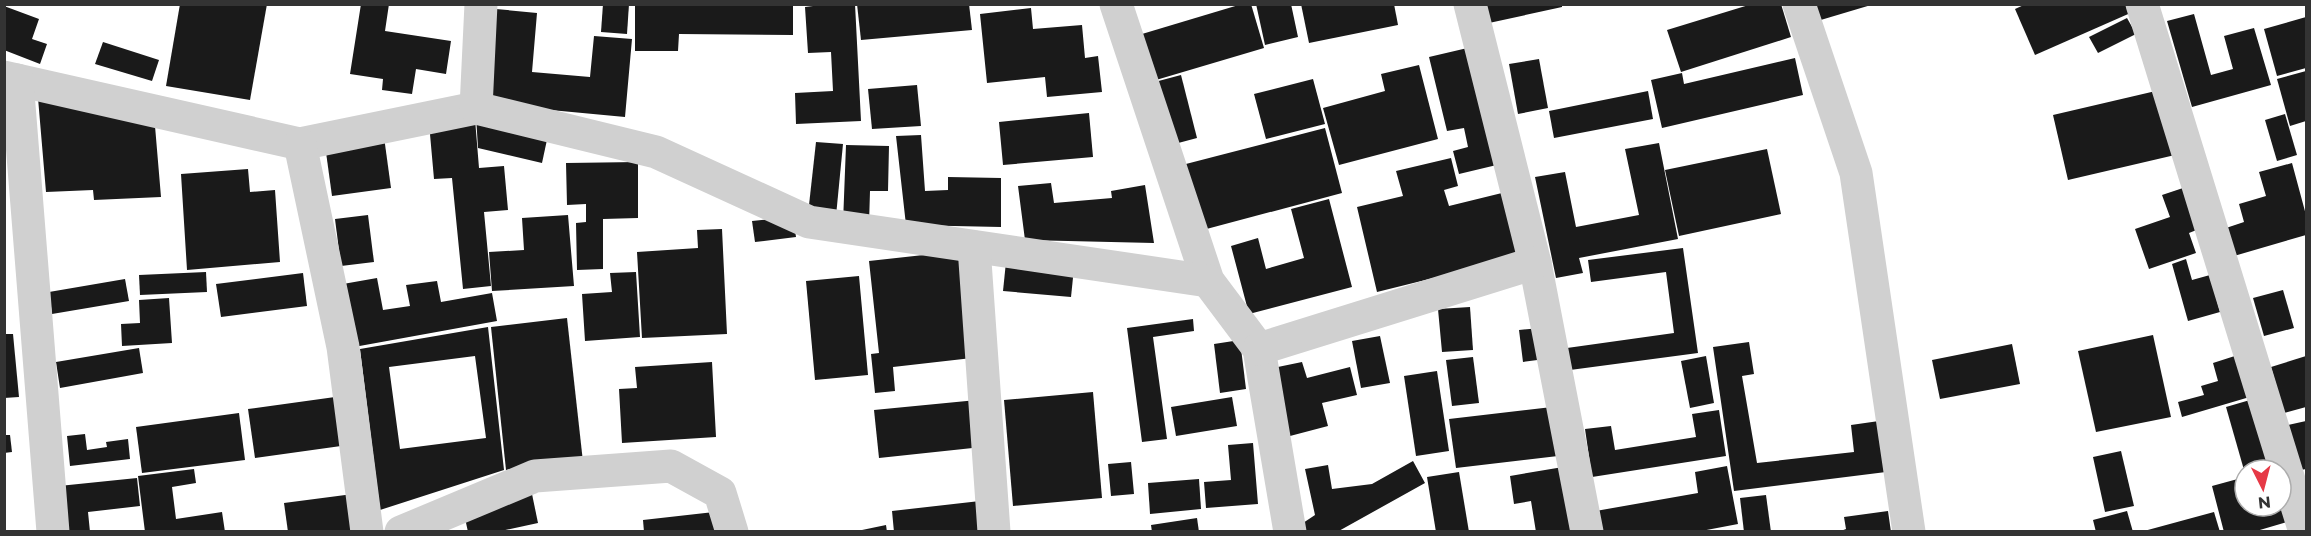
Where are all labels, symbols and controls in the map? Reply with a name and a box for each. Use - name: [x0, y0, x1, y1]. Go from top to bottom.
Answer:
- north arrow: [2233, 458, 2293, 518]
- text: N: [2257, 492, 2272, 513]

